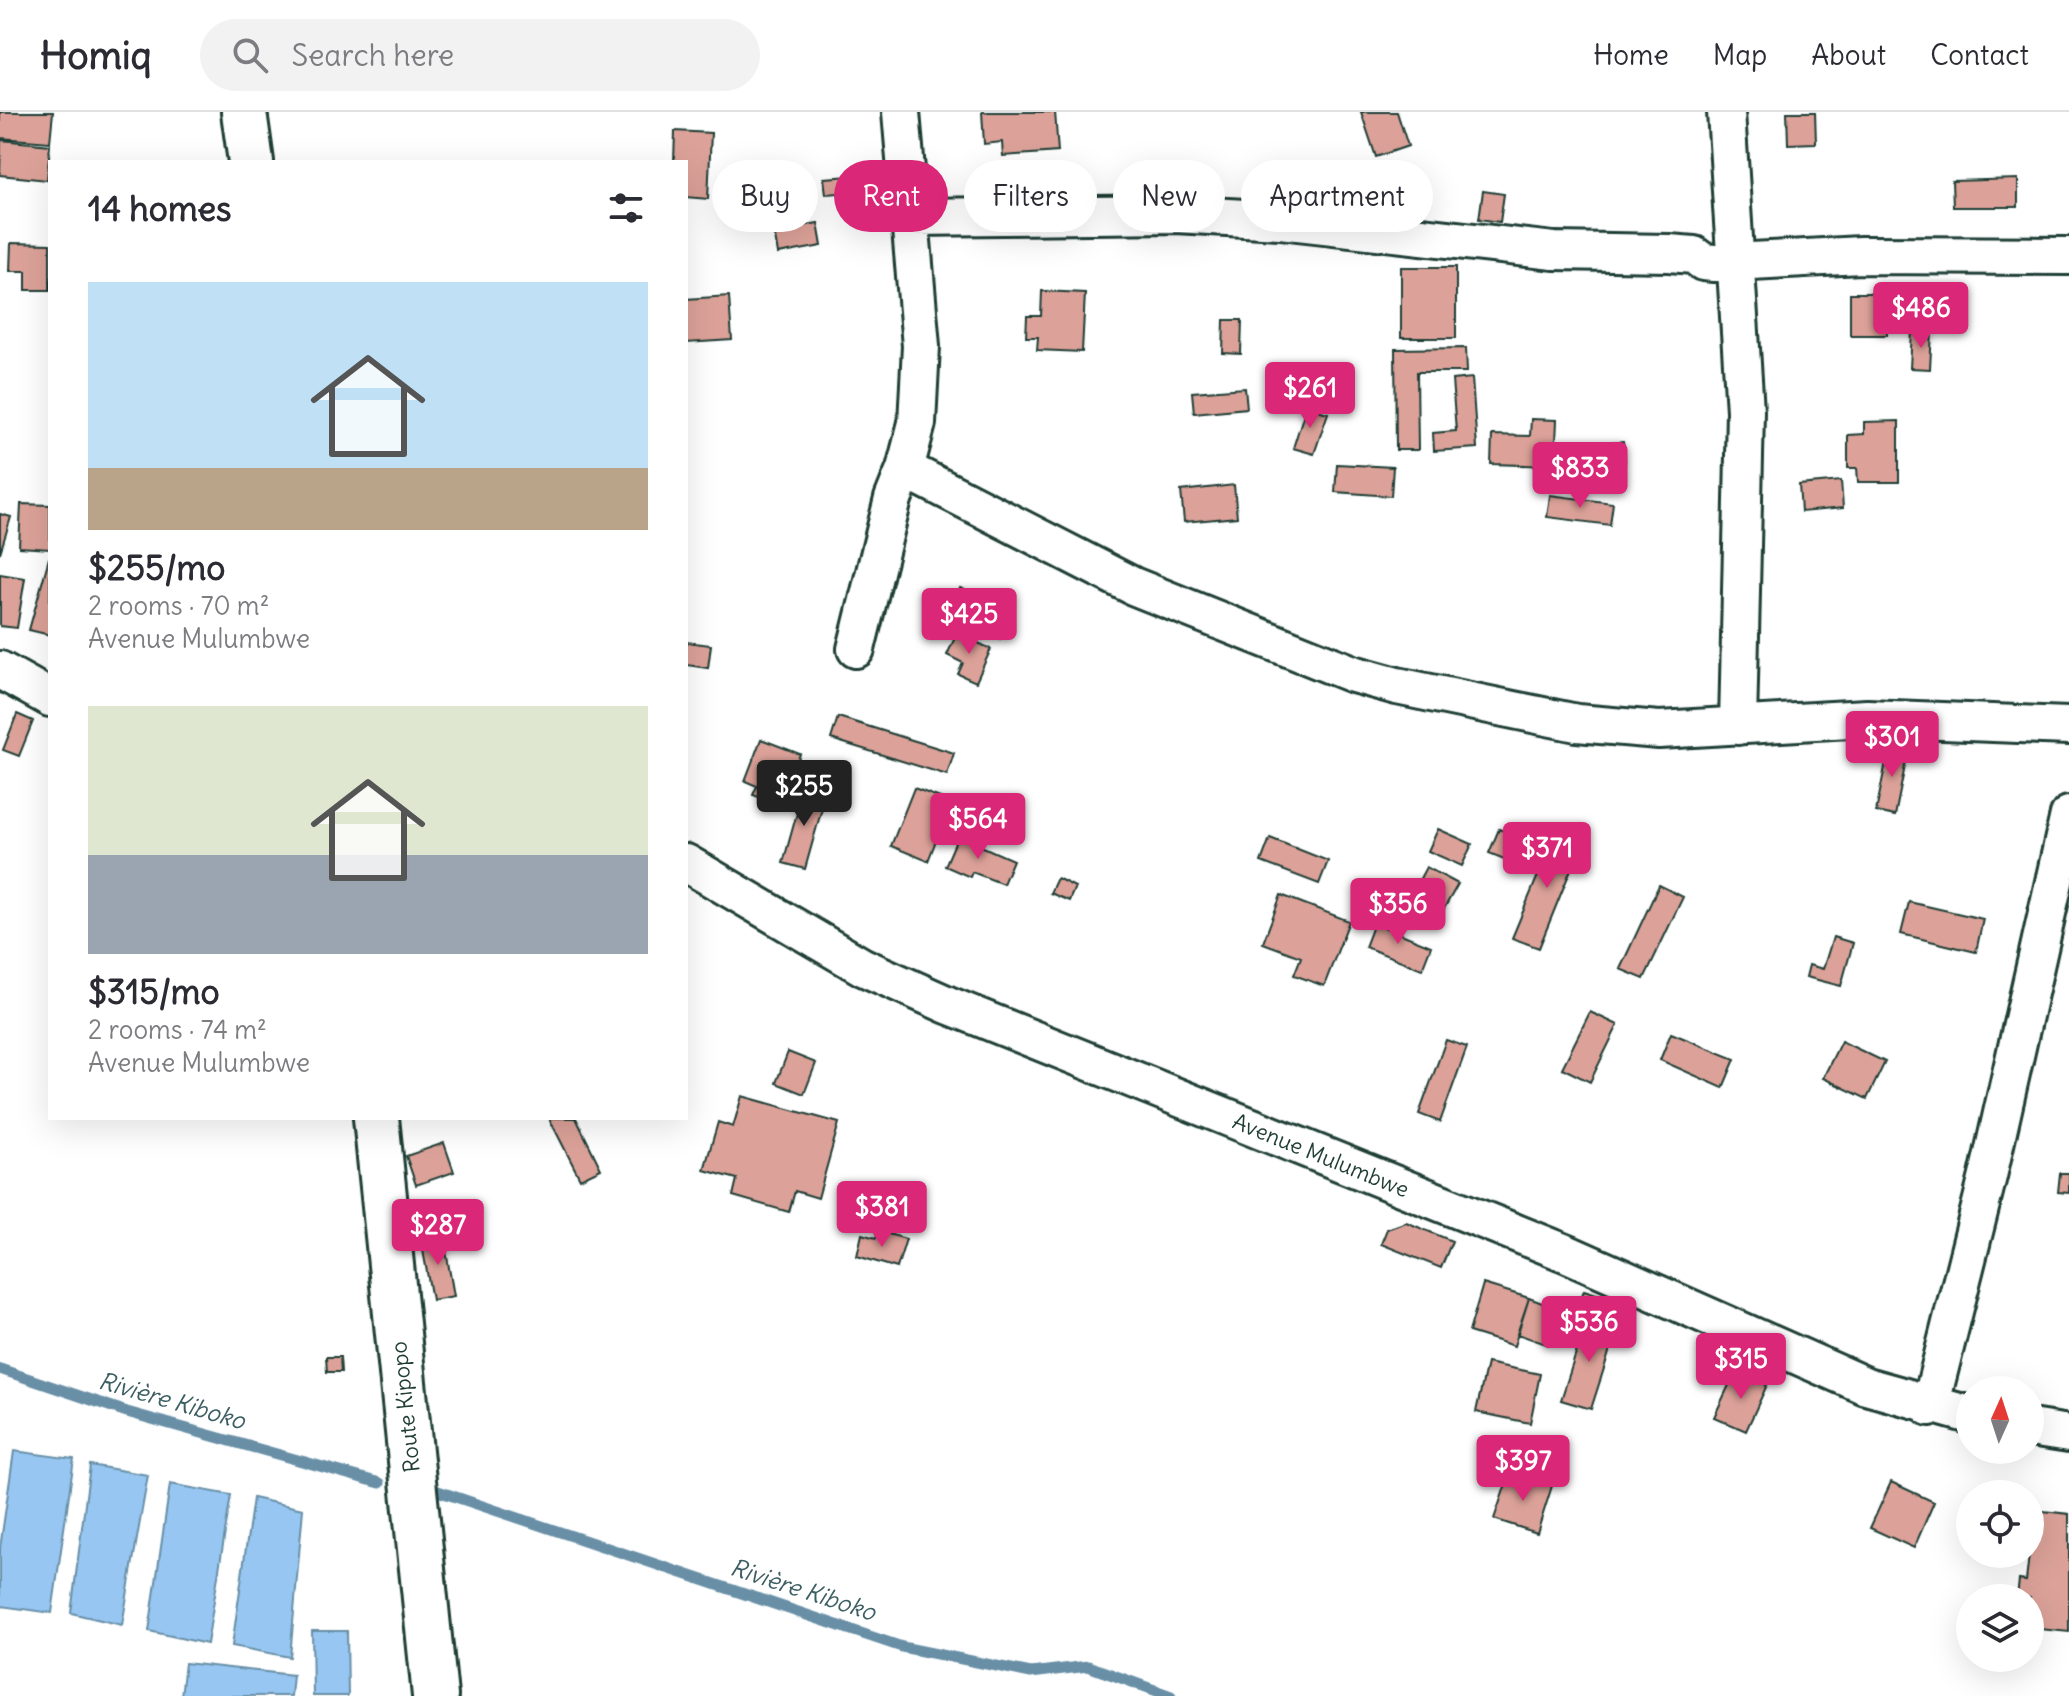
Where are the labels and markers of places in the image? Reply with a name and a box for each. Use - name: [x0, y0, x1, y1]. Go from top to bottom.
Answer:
- pin: $486: [1874, 282, 1968, 350]
- pin: $261: [1263, 362, 1357, 430]
- pin: $833: [1533, 442, 1627, 510]
- pin: $425: [922, 588, 1016, 656]
- pin: $301: [1845, 711, 1939, 779]
- pin: $255: [757, 760, 851, 828]
- pin: $564: [931, 793, 1025, 861]
- pin: $371: [1500, 822, 1594, 890]
- pin: $356: [1351, 878, 1445, 946]
- pin: $381: [835, 1181, 929, 1249]
- pin: $287: [391, 1199, 485, 1267]
- pin: $536: [1542, 1296, 1636, 1364]
- pin: $315: [1694, 1333, 1788, 1401]
- pin: $397: [1476, 1435, 1570, 1503]

